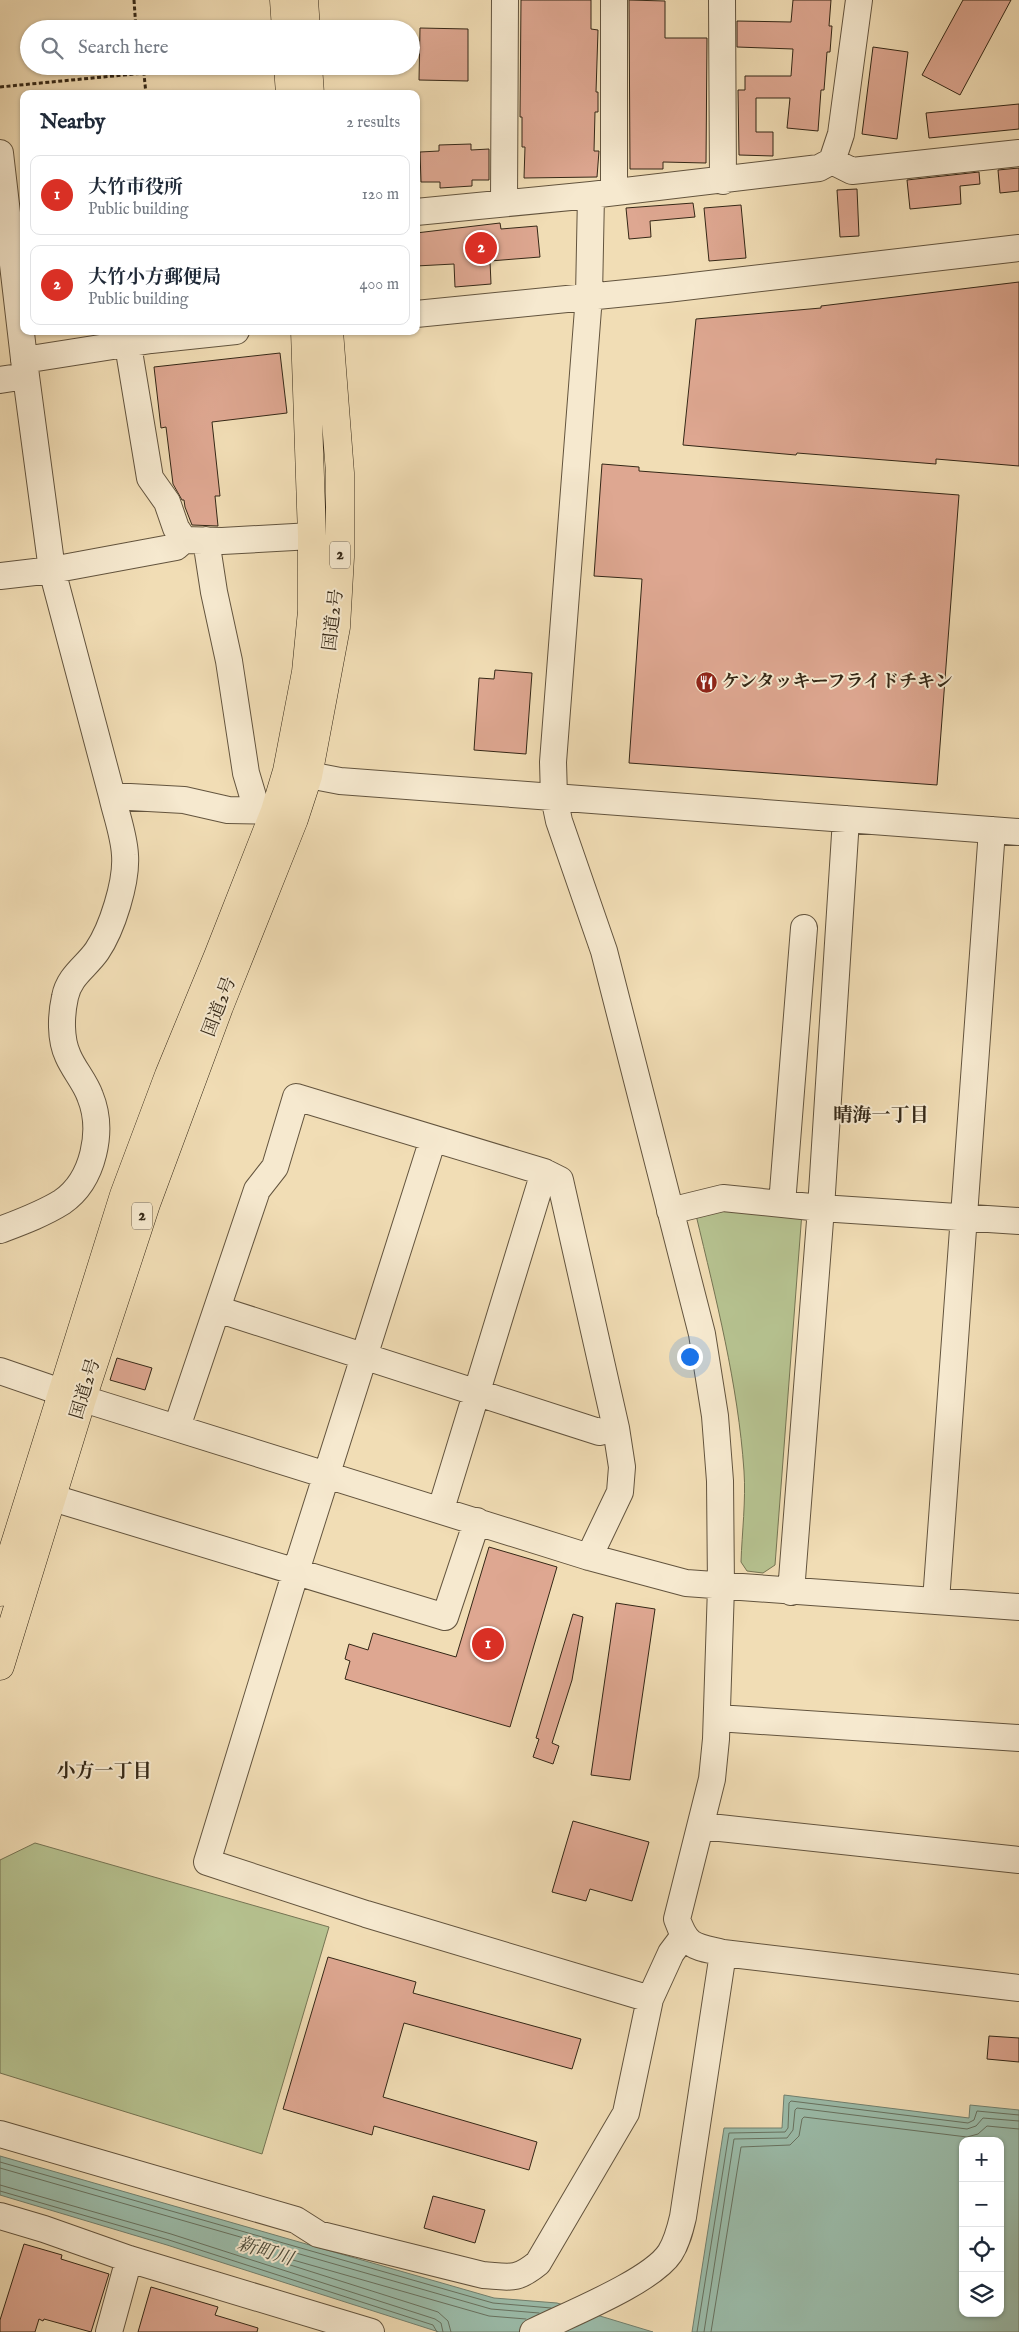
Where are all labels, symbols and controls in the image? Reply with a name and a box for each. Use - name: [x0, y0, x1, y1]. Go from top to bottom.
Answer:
- search box: [20, 20, 420, 75]
- icon: search: [38, 34, 66, 62]
- text: Search here: [78, 36, 169, 60]
- text: Nearby: [40, 109, 105, 136]
- text: 2 results: [346, 113, 400, 133]
- text: 大竹市役所: [88, 176, 183, 200]
- text: 1: [54, 185, 60, 205]
- text: 120 m: [362, 185, 399, 205]
- text: Public building: [88, 200, 188, 220]
- pin: 2: [465, 229, 497, 267]
- text: 大竹小方郵便局: [88, 266, 221, 290]
- text: 2: [53, 275, 61, 295]
- text: 400 m: [360, 275, 399, 295]
- text: Public building: [88, 290, 188, 310]
- road number: 2: [330, 542, 350, 568]
- street label: 国道2号: [319, 588, 349, 652]
- restaurant icon: ケンタッキーフライドチキン: [694, 670, 718, 694]
- place label: ケンタッキーフライドチキン: [722, 671, 953, 694]
- street label: 国道2号: [198, 974, 242, 1040]
- district label: 晴海一丁目: [833, 1104, 929, 1128]
- road number: 2: [132, 1202, 152, 1230]
- your location: [677, 1344, 703, 1370]
- street label: 国道2号: [66, 1356, 106, 1422]
- pin: 1: [472, 1625, 504, 1663]
- district label: 小方一丁目: [56, 1760, 152, 1784]
- map controls: [959, 2137, 1004, 2317]
- button: +: [959, 2137, 1004, 2182]
- button: −: [959, 2182, 1004, 2227]
- button: locate: [959, 2227, 1004, 2272]
- water label: 新町川: [234, 2232, 298, 2272]
- button: layers: [959, 2272, 1004, 2317]

